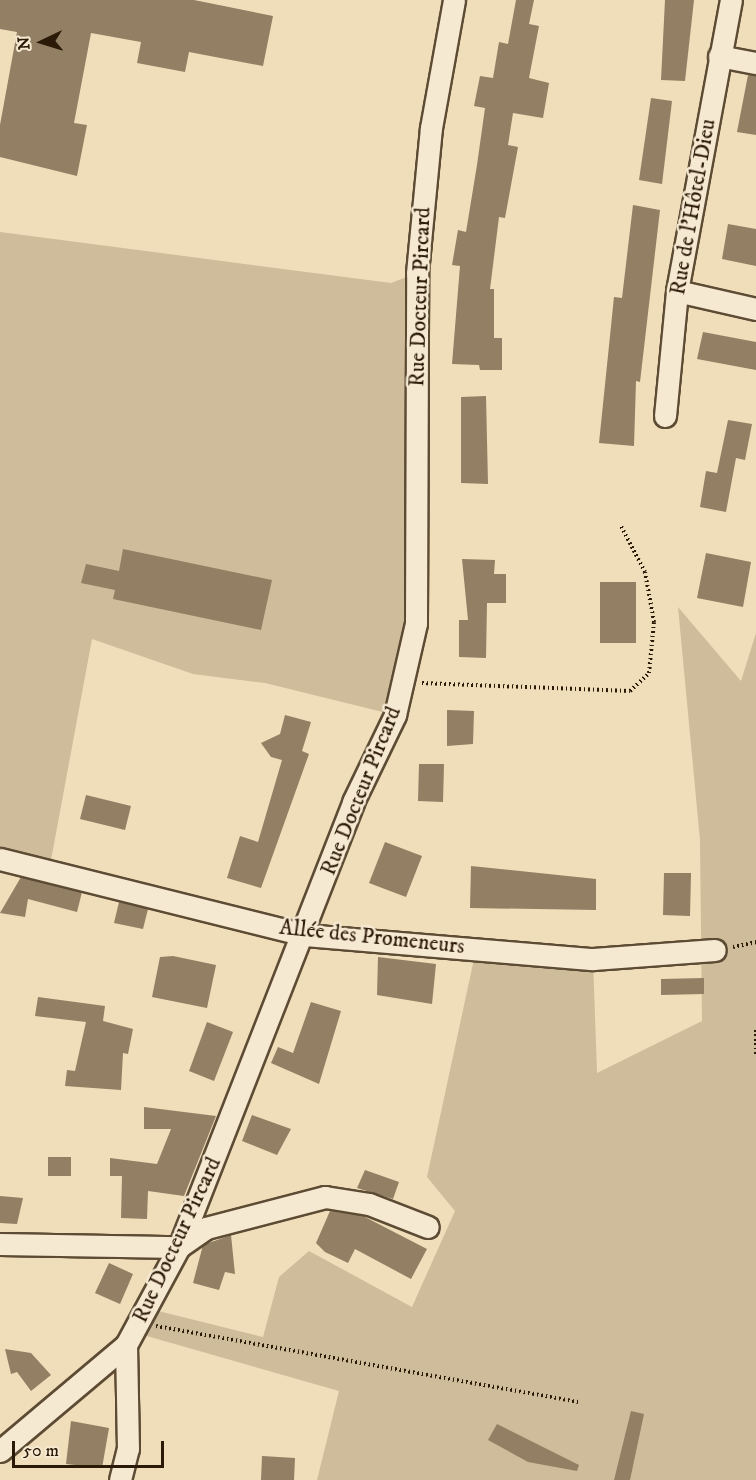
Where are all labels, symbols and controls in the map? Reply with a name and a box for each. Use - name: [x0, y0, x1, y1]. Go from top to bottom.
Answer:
- north arrow: [12, 12, 72, 72]
- text: N: [14, 36, 34, 51]
- street label: Rue de l’Hôtel-Dieu: [665, 117, 721, 297]
- street label: Rue Docteur Pircard: [404, 207, 436, 387]
- street label: Rue Docteur Pircard: [315, 703, 407, 879]
- street label: Allée des Promeneurs: [278, 914, 466, 960]
- street label: Rue Docteur Pircard: [127, 1153, 227, 1327]
- scale bar: [15, 1429, 166, 1467]
- text: 50 m: [23, 1440, 59, 1462]

